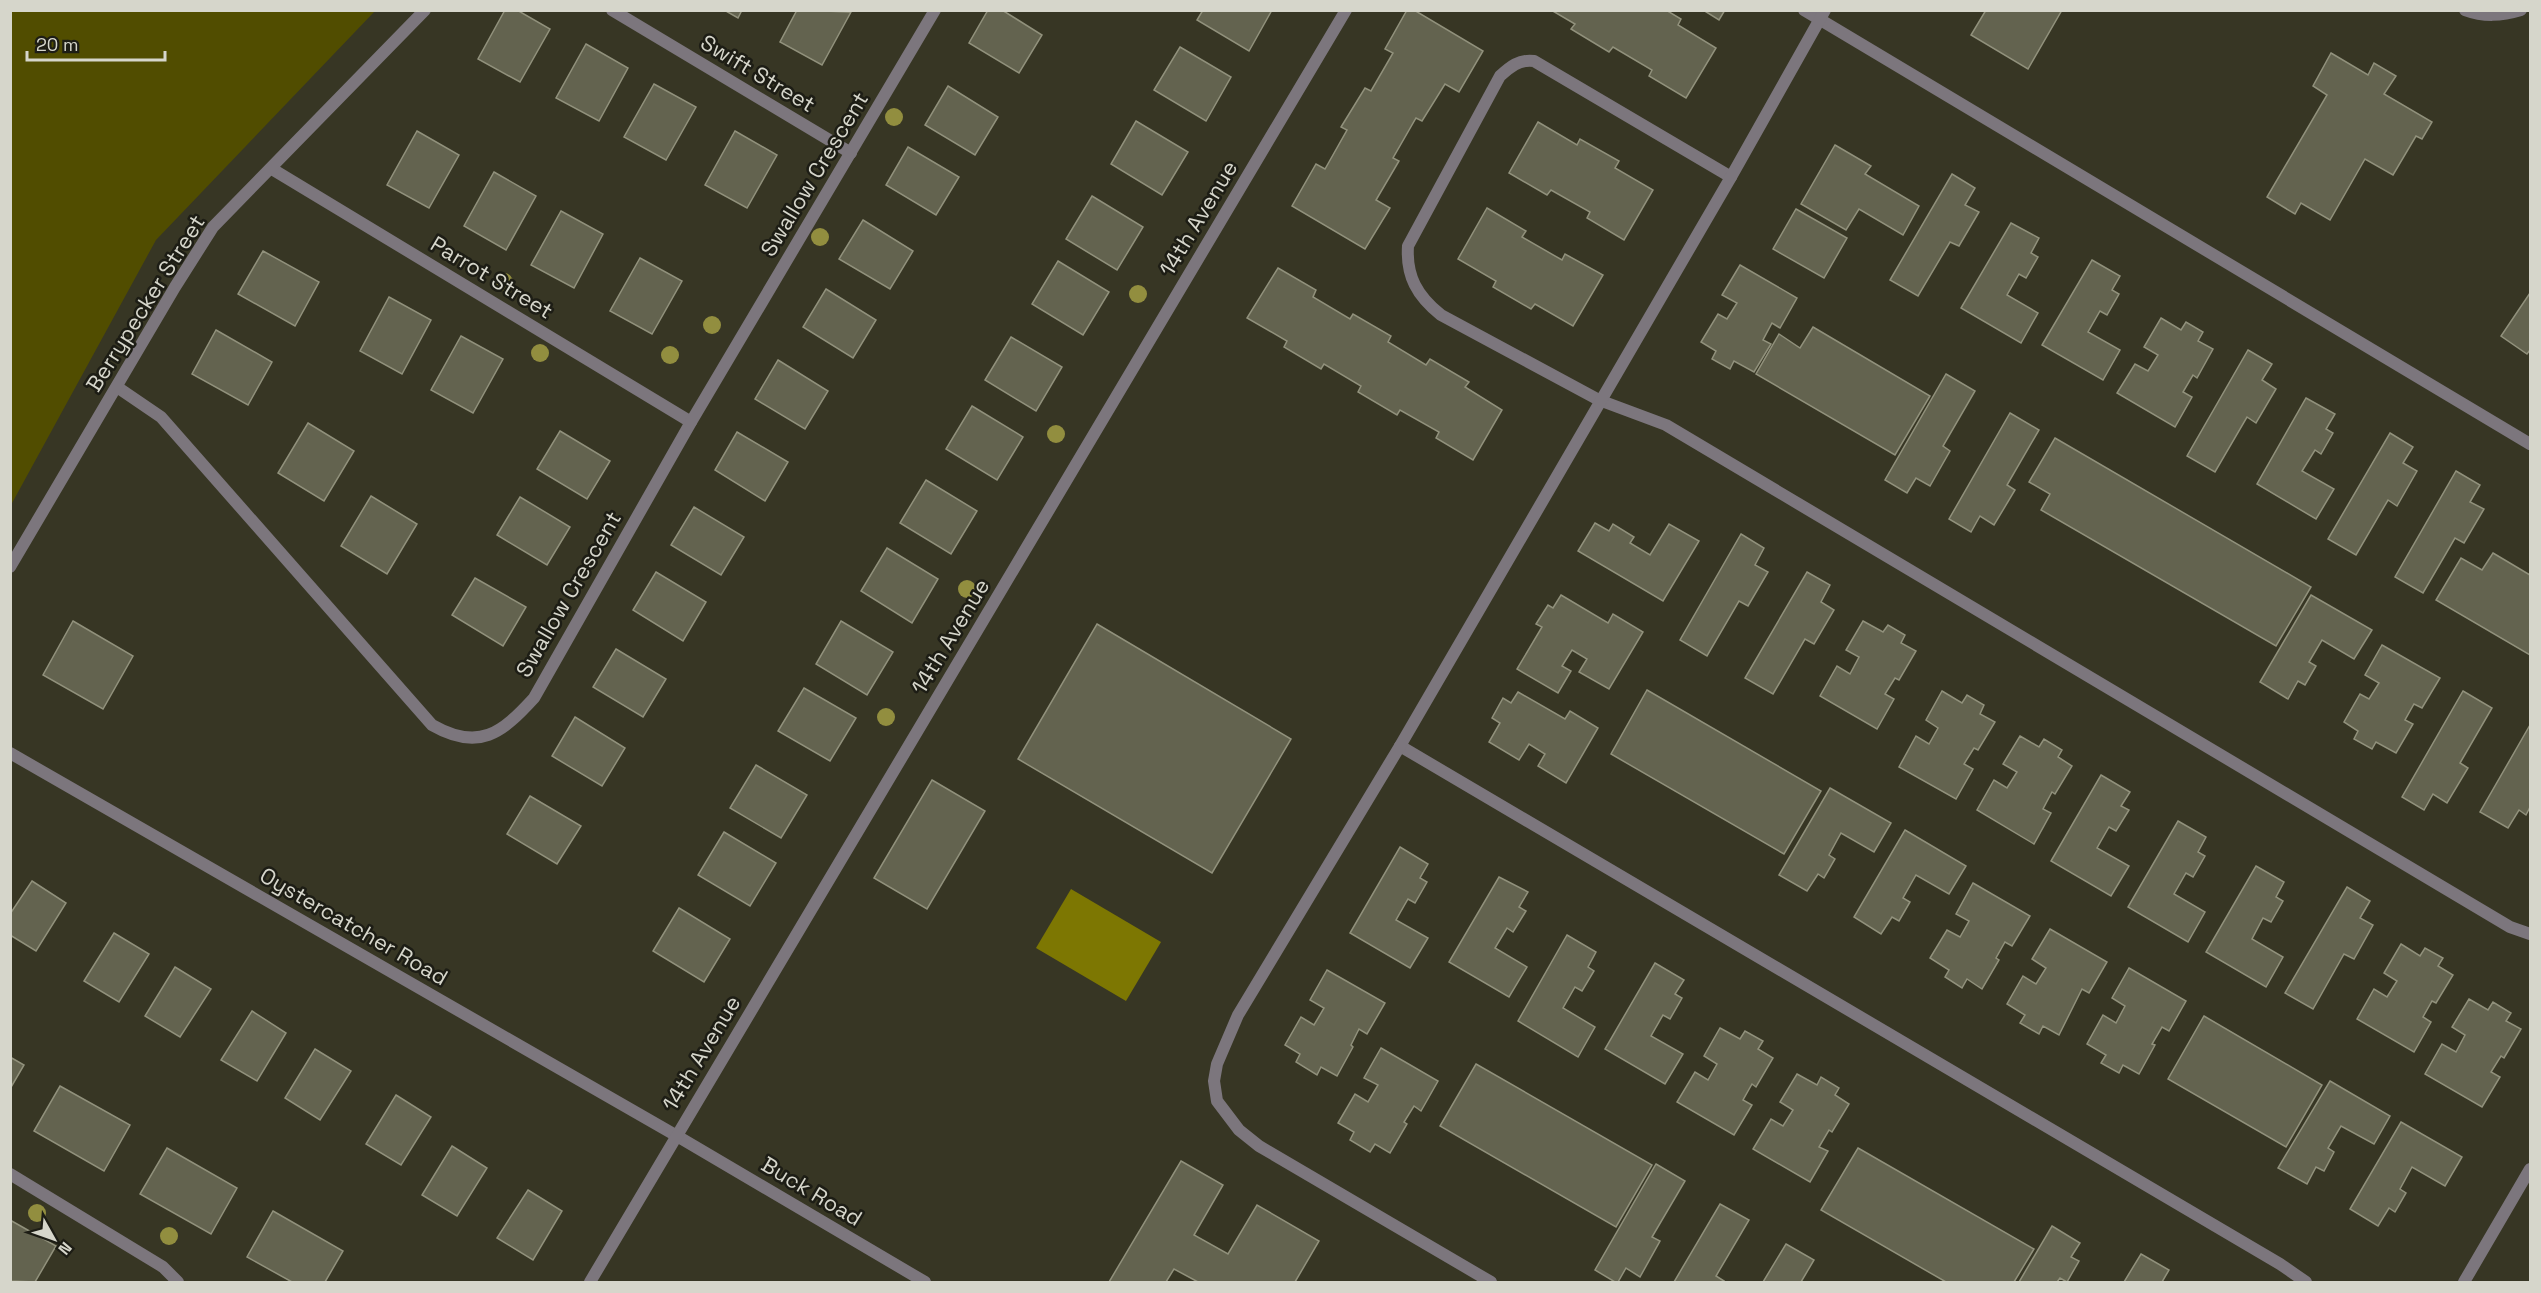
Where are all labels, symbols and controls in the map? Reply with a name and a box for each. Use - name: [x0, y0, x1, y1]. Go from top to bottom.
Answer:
- scale bar: [27, 24, 165, 62]
- street label: Swift Street: [696, 28, 820, 118]
- text: 20 m: [36, 33, 79, 56]
- street label: Swallow Crescent: [754, 87, 874, 261]
- street label: 14th Avenue: [1153, 155, 1243, 281]
- street label: Berrypecker Street: [79, 209, 211, 397]
- street label: Parrot Street: [426, 229, 558, 325]
- street label: Swallow Crescent: [509, 506, 627, 682]
- street label: 14th Avenue: [905, 573, 995, 699]
- street label: Oystercatcher Road: [255, 861, 453, 991]
- street label: 14th Avenue: [656, 990, 746, 1116]
- street label: Buck Road: [757, 1150, 867, 1232]
- north arrow: [24, 1209, 84, 1269]
- text: N: [54, 1237, 77, 1259]

